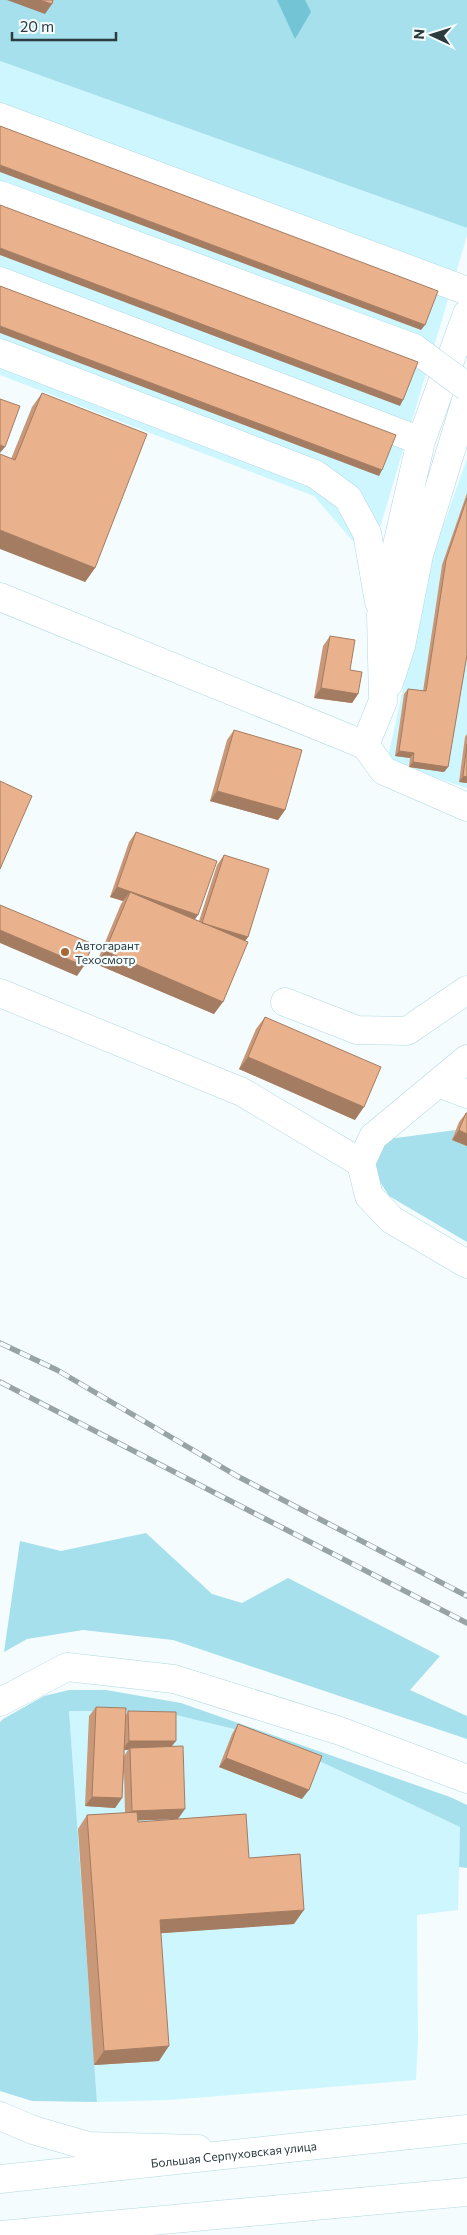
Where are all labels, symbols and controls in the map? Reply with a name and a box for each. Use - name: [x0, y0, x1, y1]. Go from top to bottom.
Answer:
- scale bar: [12, 10, 116, 42]
- north arrow: [407, 10, 457, 60]
- text: 20 m: [20, 17, 54, 35]
- text: N: [410, 28, 427, 40]
- place label: Автогарант Техосмотр: [75, 938, 140, 966]
- marker: Автогарант Техосмотр: [59, 946, 71, 958]
- street label: Большая Серпуховская улица: [150, 2138, 317, 2170]

